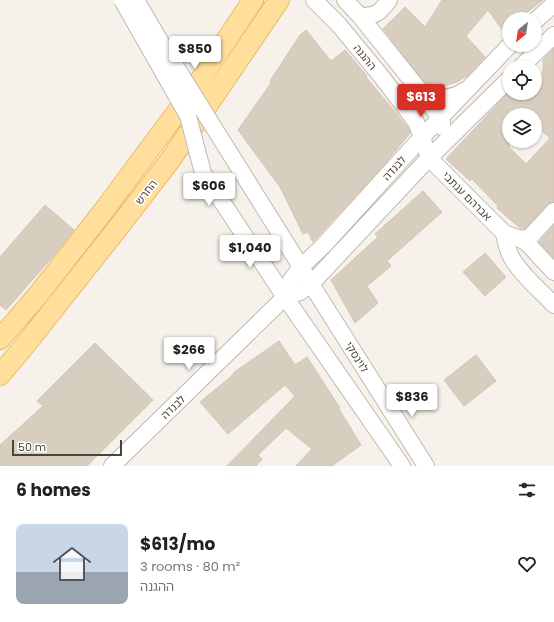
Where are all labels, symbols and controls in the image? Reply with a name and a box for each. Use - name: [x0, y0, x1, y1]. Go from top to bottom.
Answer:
- north arrow: [502, 12, 542, 52]
- map controls: [502, 12, 542, 148]
- pin: $850: [171, 36, 219, 70]
- text: $850: [178, 39, 212, 58]
- street label: ההגנה: [350, 41, 380, 73]
- button: locate: [502, 60, 542, 100]
- pin: $613: [397, 84, 445, 118]
- text: $613: [406, 87, 436, 106]
- button: layers: [502, 108, 542, 148]
- street label: לבנדה: [379, 152, 410, 184]
- street label: אברהם ענתבי: [439, 168, 495, 224]
- pin: $606: [185, 173, 233, 207]
- street label: החרש: [131, 176, 161, 208]
- text: $606: [192, 176, 226, 195]
- pin: $1,040: [217, 235, 283, 269]
- text: $1,040: [229, 238, 271, 257]
- pin: $266: [165, 337, 213, 371]
- street label: לוינסקי: [341, 338, 373, 376]
- text: $266: [173, 340, 205, 359]
- pin: $836: [388, 384, 436, 418]
- text: $836: [395, 387, 429, 406]
- street label: לבנדה: [157, 391, 189, 423]
- scale bar: [12, 438, 122, 457]
- text: 50 m: [18, 439, 46, 455]
- text: 6 homes: [16, 478, 91, 502]
- icon: filters: [516, 479, 538, 501]
- text: $613/mo: [140, 532, 215, 556]
- icon: home: [48, 540, 96, 588]
- icon: heart: [516, 553, 538, 575]
- text: 3 rooms · 80 m²: [140, 557, 240, 576]
- text: ההגנה: [140, 577, 174, 596]

